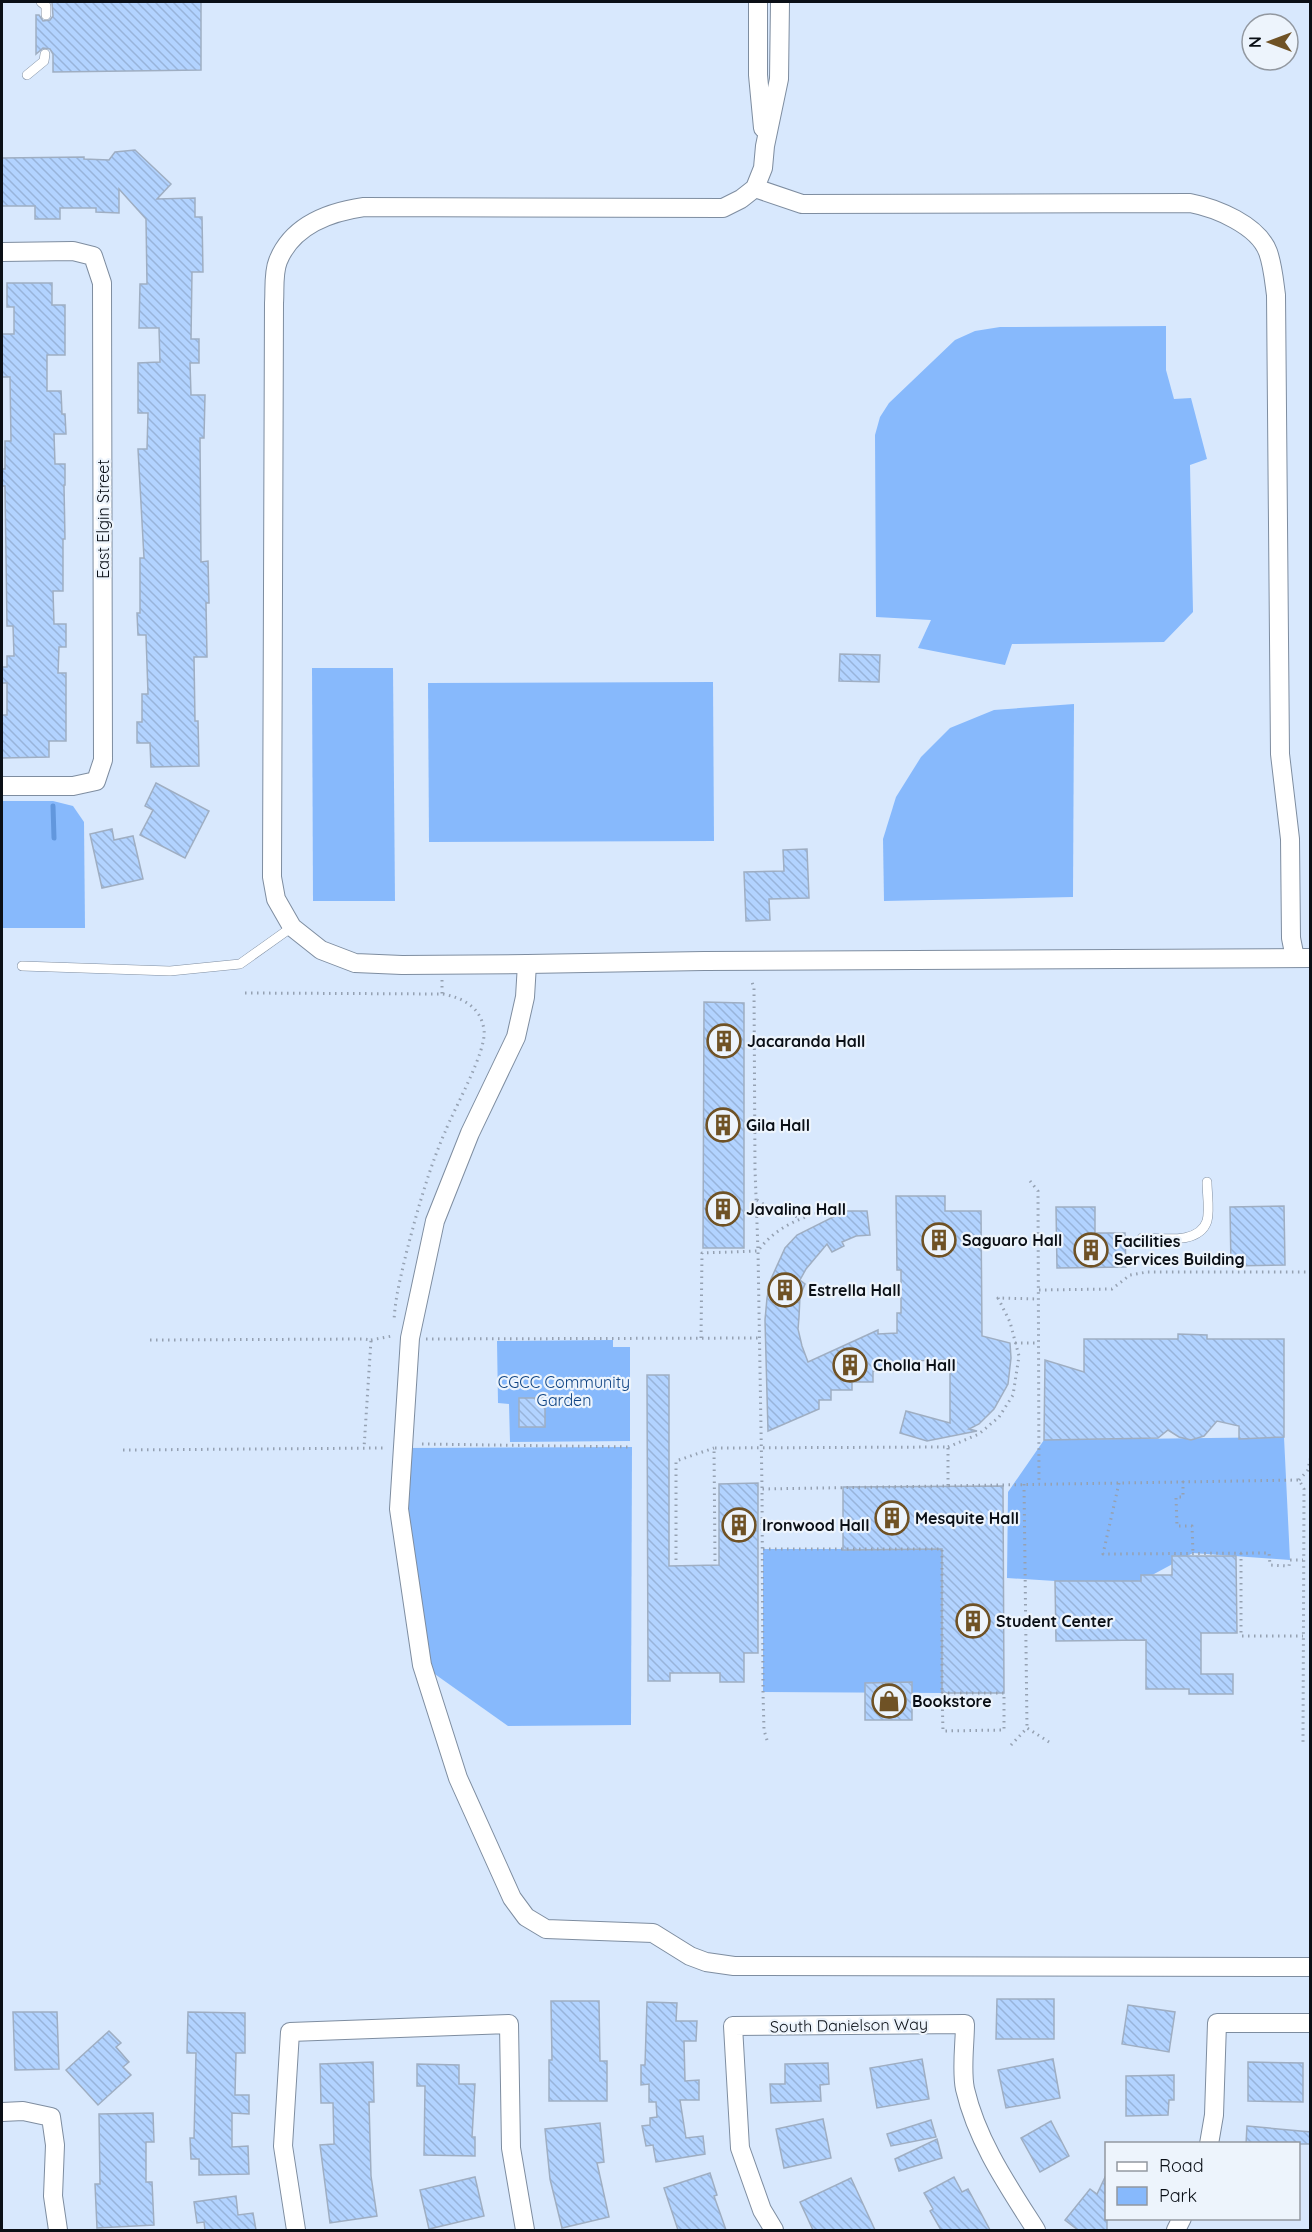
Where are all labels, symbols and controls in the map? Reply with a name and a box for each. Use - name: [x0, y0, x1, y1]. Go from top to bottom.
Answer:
- north arrow: [1240, 12, 1300, 72]
- text: N: [1245, 36, 1265, 48]
- street label: East Elgin Street: [93, 459, 113, 579]
- building icon: Jacaranda Hall: [706, 1023, 742, 1059]
- place label: Jacaranda Hall: [747, 1031, 865, 1051]
- building icon: Gila Hall: [705, 1107, 741, 1143]
- place label: Gila Hall: [746, 1115, 810, 1135]
- building icon: Javalina Hall: [705, 1191, 741, 1227]
- place label: Javalina Hall: [746, 1199, 846, 1219]
- building icon: Saguaro Hall: [921, 1222, 957, 1258]
- place label: Saguaro Hall: [962, 1230, 1062, 1250]
- place label: Facilities Services Building: [1114, 1231, 1245, 1269]
- building icon: Facilities Services Building: [1073, 1232, 1109, 1268]
- building icon: Estrella Hall: [767, 1272, 803, 1308]
- place label: Estrella Hall: [808, 1280, 901, 1300]
- building icon: Cholla Hall: [832, 1347, 868, 1383]
- place label: Cholla Hall: [873, 1355, 956, 1375]
- park label: CGCC Community Garden: [498, 1372, 630, 1410]
- building icon: Mesquite Hall: [874, 1500, 910, 1536]
- building icon: Ironwood Hall: [721, 1507, 757, 1543]
- place label: Mesquite Hall: [915, 1508, 1019, 1528]
- place label: Ironwood Hall: [762, 1515, 870, 1535]
- building icon: Student Center: [955, 1603, 991, 1639]
- place label: Student Center: [996, 1611, 1113, 1631]
- shop icon: Bookstore: [871, 1683, 907, 1719]
- place label: Bookstore: [912, 1691, 992, 1711]
- street label: South Danielson Way: [770, 2014, 928, 2036]
- legend: [1105, 2142, 1300, 2220]
- text: Road: [1159, 2154, 1204, 2177]
- text: Park: [1159, 2184, 1197, 2207]

